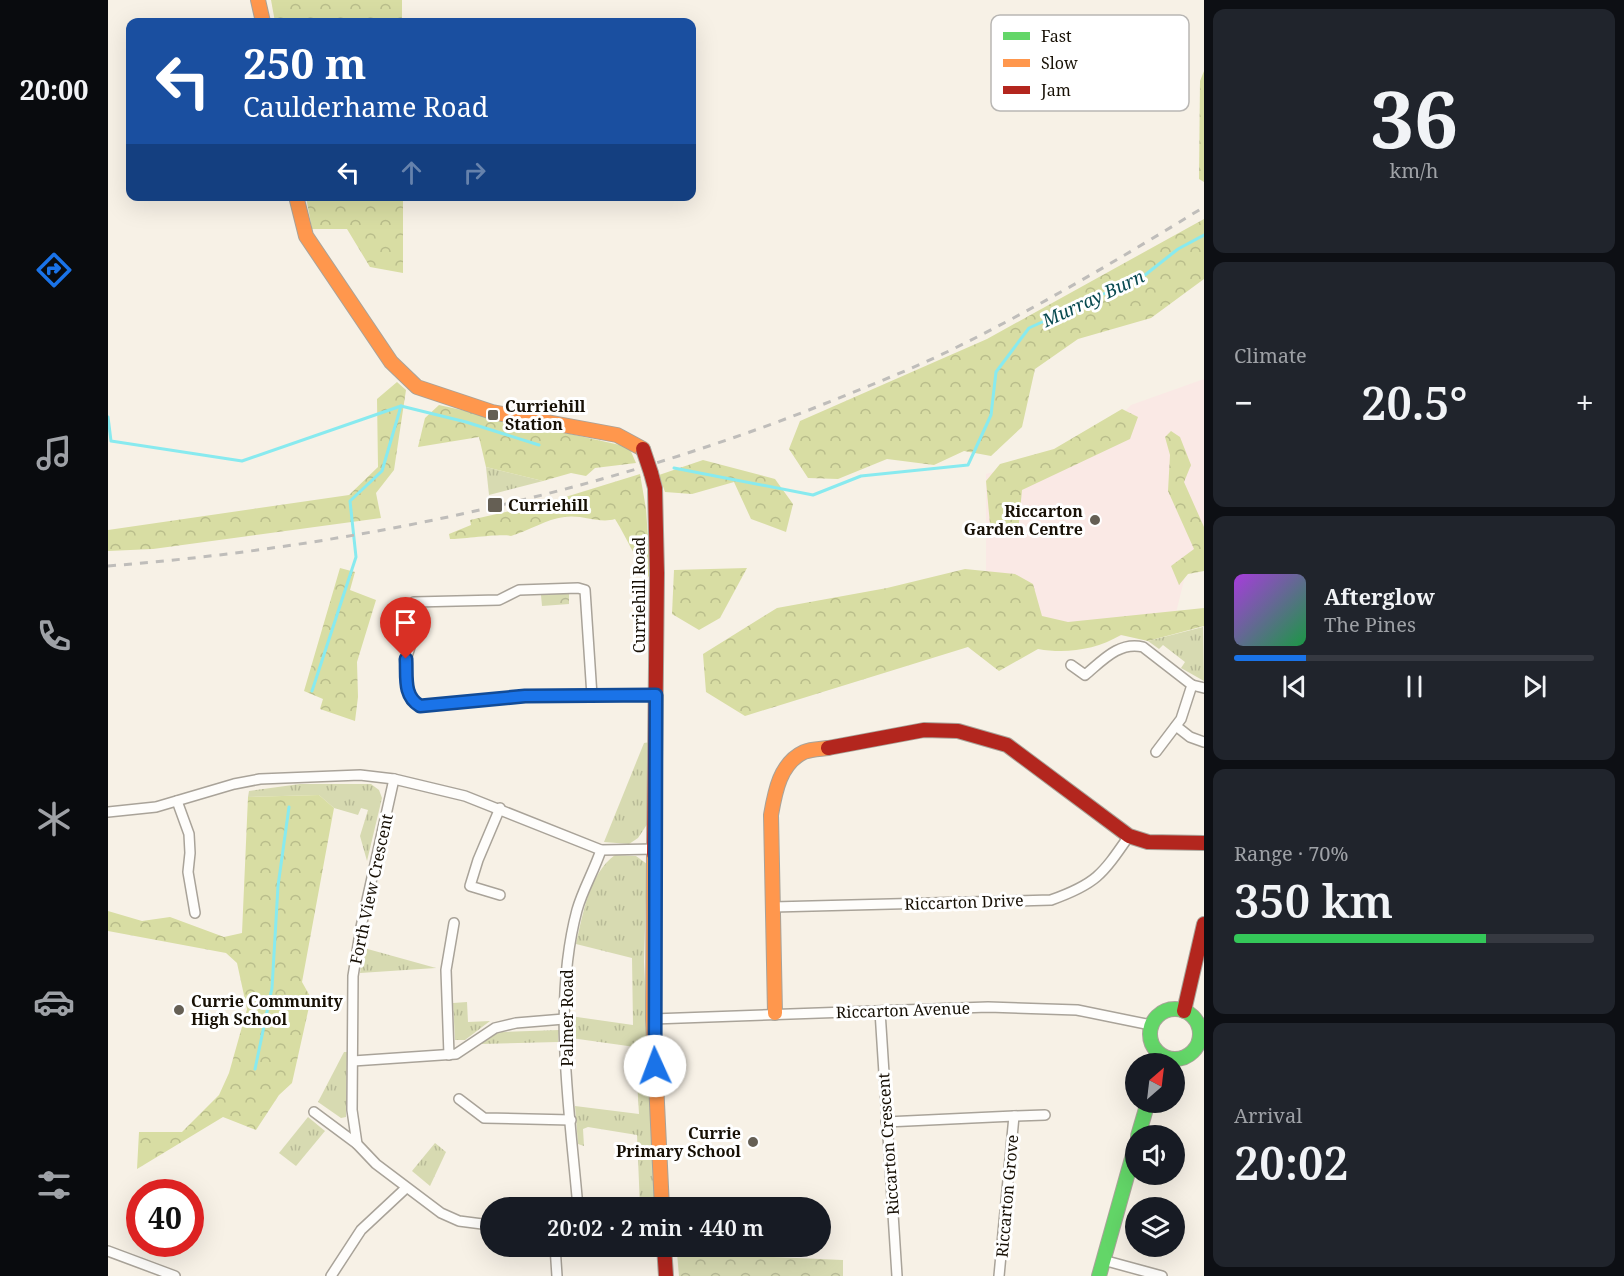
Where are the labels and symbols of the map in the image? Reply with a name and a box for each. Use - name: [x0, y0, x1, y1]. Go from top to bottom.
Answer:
- legend: [991, 15, 1189, 111]
- text: Fast: [1041, 25, 1072, 47]
- text: Slow: [1041, 52, 1078, 74]
- text: Jam: [1040, 79, 1071, 101]
- water label: Murray Burn: [1037, 264, 1148, 333]
- place label: Curriehill Station: [505, 395, 586, 435]
- marker: Curriehill Station: [486, 408, 500, 422]
- place label: Curriehill: [508, 494, 589, 516]
- marker: Curriehill: [486, 496, 504, 514]
- place label: Riccarton Garden Centre: [964, 500, 1083, 540]
- marker: Riccarton Garden Centre: [1088, 513, 1102, 527]
- street label: Curriehill Road: [628, 536, 650, 653]
- pin: [380, 597, 431, 659]
- street label: Forth View Crescent: [344, 811, 398, 966]
- street label: Riccarton Drive: [904, 889, 1024, 915]
- street label: Palmer Road: [556, 969, 578, 1067]
- place label: Currie Community High School: [191, 990, 344, 1030]
- street label: Riccarton Avenue: [835, 997, 971, 1023]
- marker: Currie Community High School: [172, 1003, 186, 1017]
- position arrow: [623, 1034, 687, 1098]
- north arrow: [1125, 1053, 1185, 1113]
- street label: Riccarton Crescent: [872, 1072, 904, 1216]
- place label: Currie Primary School: [616, 1122, 741, 1162]
- street label: Riccarton Grove: [991, 1134, 1023, 1258]
- marker: Currie Primary School: [746, 1135, 760, 1149]
- speed limit sign: 40: [126, 1179, 204, 1257]

